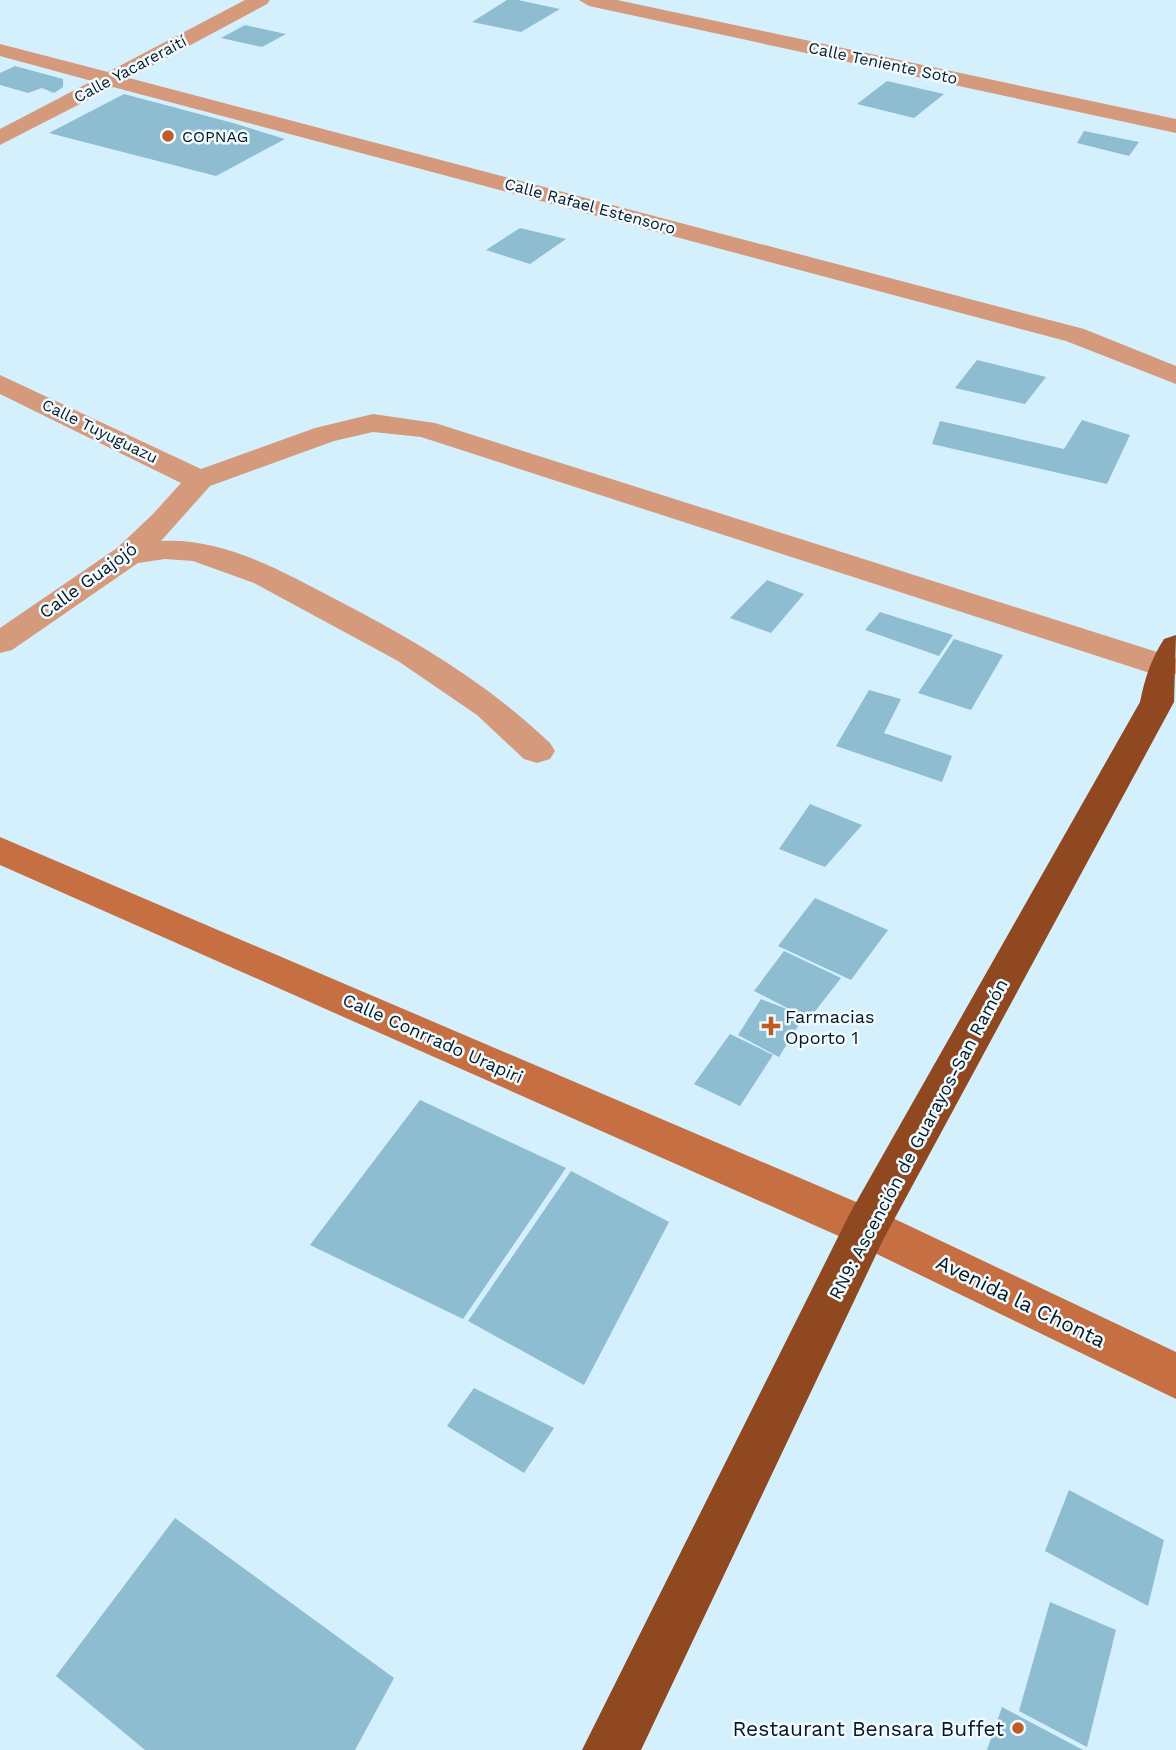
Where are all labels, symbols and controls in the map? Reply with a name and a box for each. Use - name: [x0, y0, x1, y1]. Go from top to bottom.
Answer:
- street label: Calle Yacareraití: [70, 31, 190, 107]
- street label: Calle Teniente Soto: [807, 38, 959, 88]
- place label: COPNAG: [182, 127, 248, 146]
- marker: COPNAG: [160, 128, 176, 144]
- street label: Calle Rafael Estensoro: [502, 174, 678, 238]
- street label: Calle Tuyuguazu: [39, 395, 161, 467]
- street label: Calle Guajojó: [35, 538, 141, 622]
- street label: RN9: Ascención de Guarayos-San Ramón: [824, 975, 1012, 1303]
- street label: Calle Conrrado Urapiri: [339, 989, 527, 1087]
- place label: Farmacias Oporto 1: [785, 1006, 874, 1048]
- marker: Farmacias Oporto 1: [763, 1018, 779, 1034]
- street label: Avenida la Chonta: [932, 1249, 1110, 1353]
- place label: Restaurant Bensara Buffet: [732, 1716, 1004, 1741]
- marker: Restaurant Bensara Buffet: [1010, 1720, 1026, 1736]

